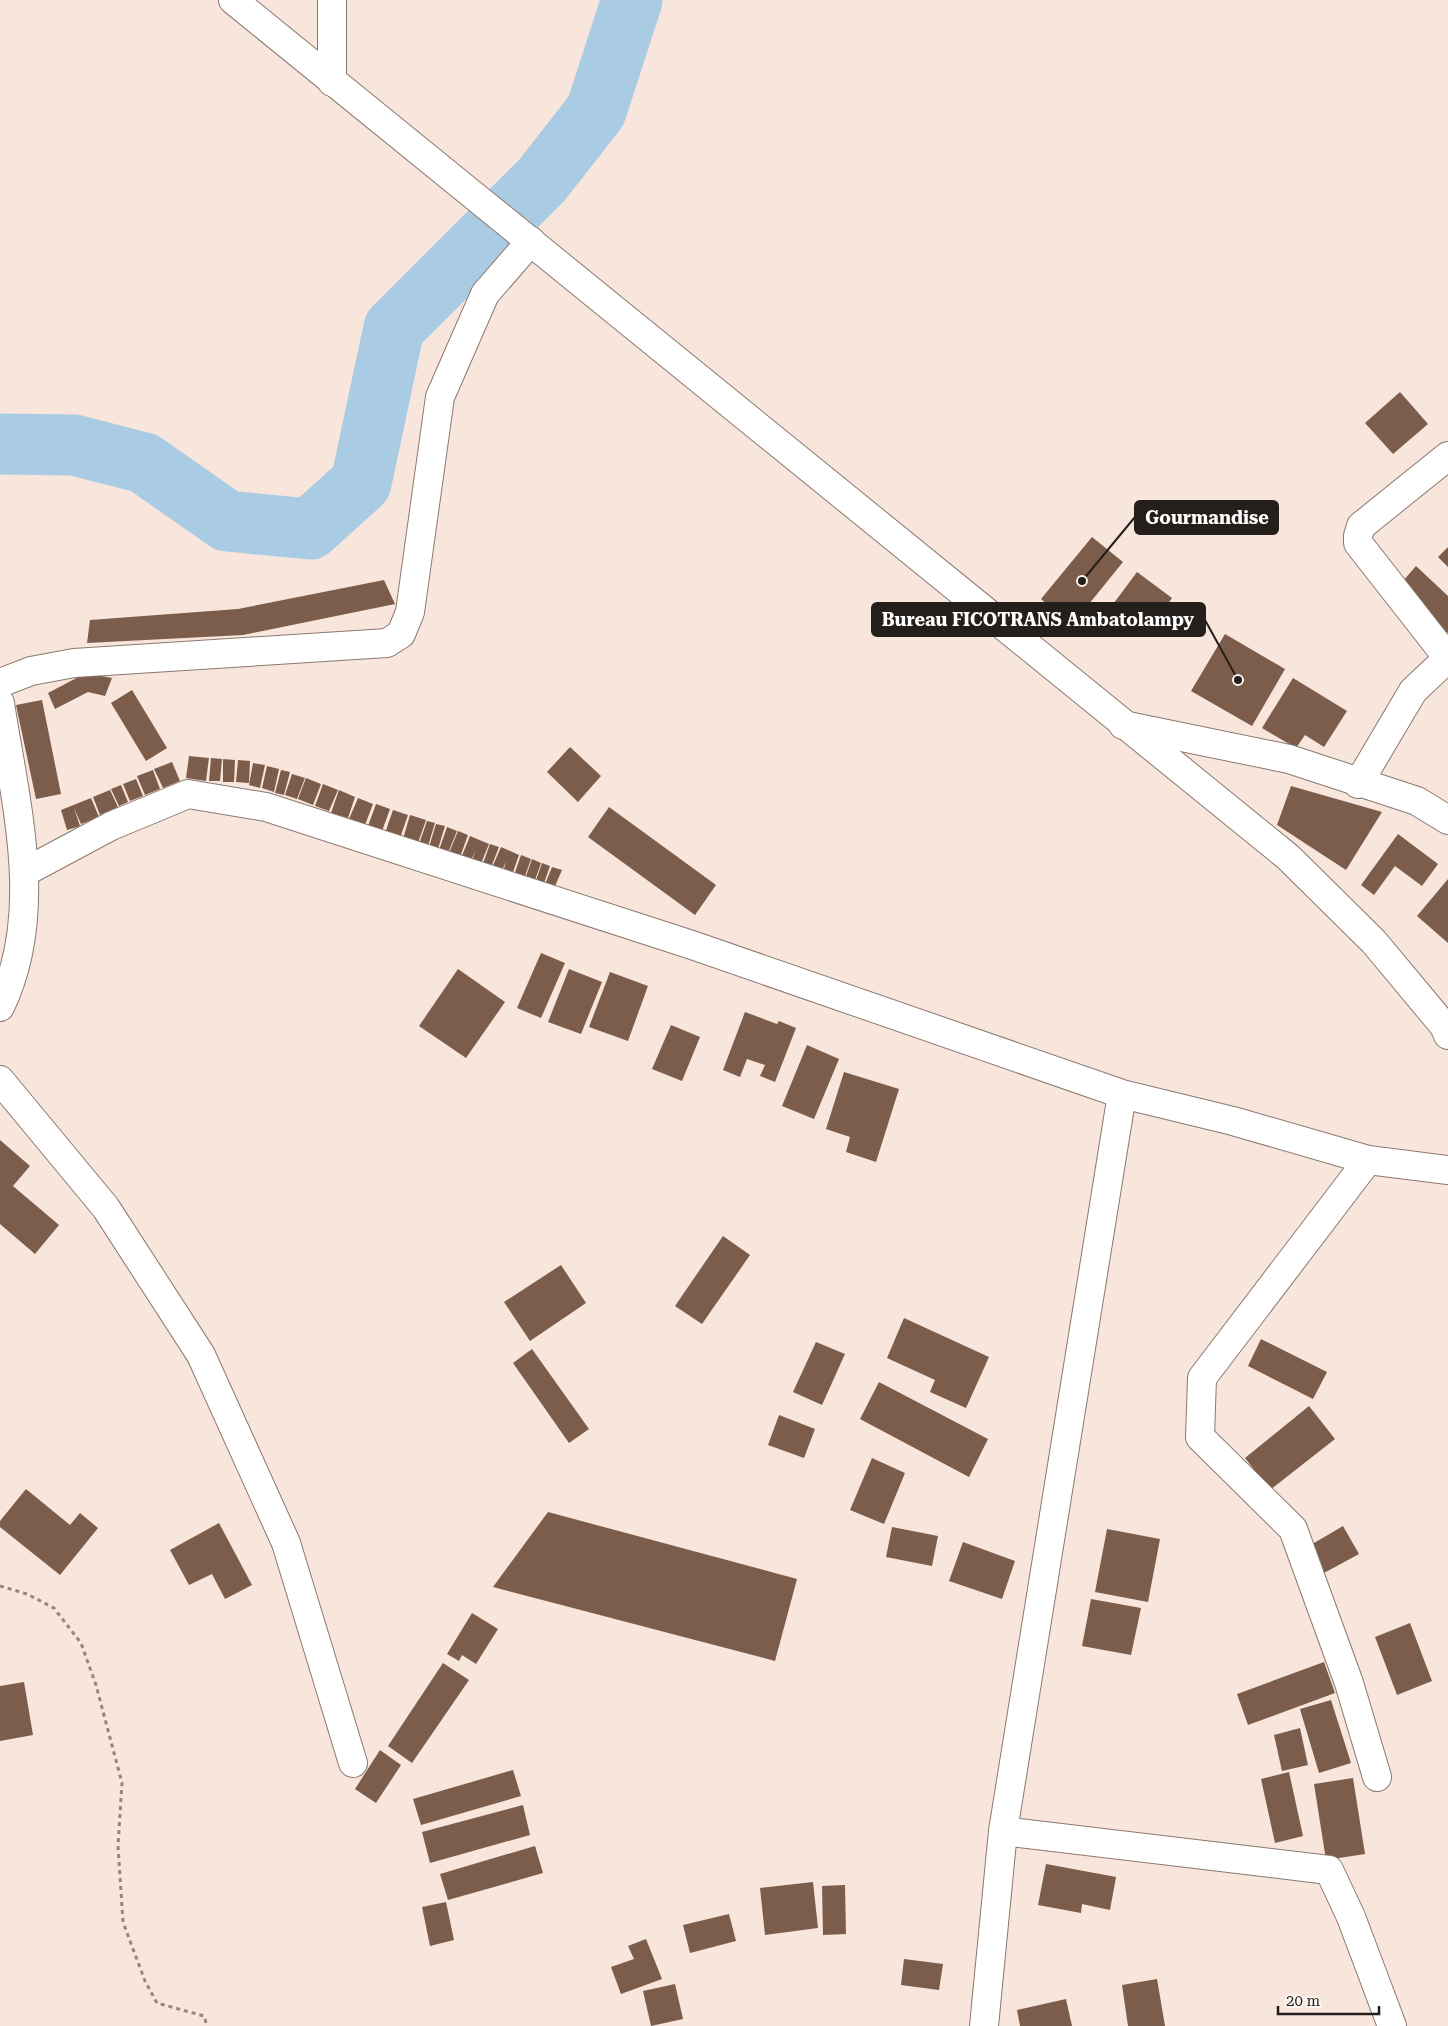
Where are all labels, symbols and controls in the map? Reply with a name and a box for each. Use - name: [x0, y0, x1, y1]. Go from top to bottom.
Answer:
- callout: Gourmandise: [1135, 501, 1278, 534]
- text: Gourmandise: [1145, 507, 1269, 528]
- callout: Bureau FICOTRANS Ambatolampy: [872, 603, 1205, 636]
- text: Bureau FICOTRANS Ambatolampy: [882, 609, 1194, 630]
- scale bar: [1278, 1984, 1379, 2016]
- text: 20 m: [1286, 1992, 1321, 2010]

